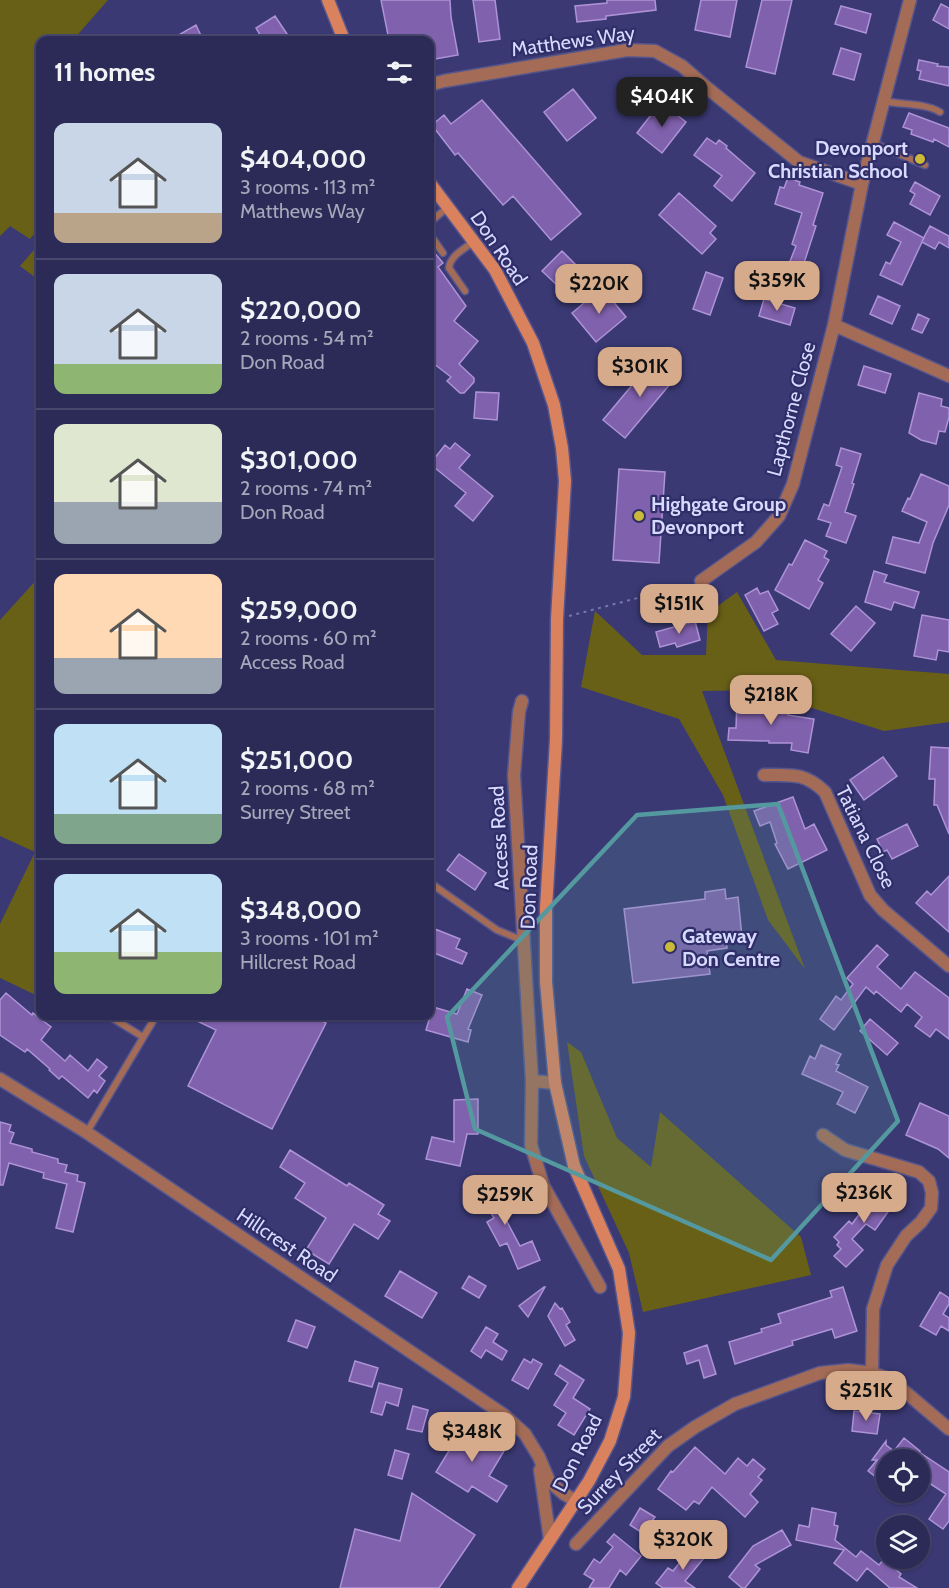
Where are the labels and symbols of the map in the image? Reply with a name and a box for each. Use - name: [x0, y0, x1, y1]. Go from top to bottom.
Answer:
- street label: Matthews Way: [510, 20, 636, 62]
- pin: $404K: [620, 77, 704, 128]
- place label: Devonport Christian School: [768, 136, 908, 183]
- marker: Devonport Christian School: [913, 152, 927, 166]
- street label: Don Road: [465, 206, 533, 290]
- pin: $359K: [735, 261, 819, 312]
- pin: $220K: [557, 264, 641, 315]
- street label: Lapthorne Close: [762, 339, 820, 479]
- pin: $301K: [598, 347, 682, 398]
- place label: Highgate Group Devonport: [651, 492, 786, 539]
- marker: Highgate Group Devonport: [632, 509, 646, 523]
- pin: $151K: [637, 584, 721, 635]
- pin: $218K: [729, 675, 813, 726]
- street label: Tatiana Close: [831, 782, 901, 892]
- street label: Access Road: [484, 785, 514, 891]
- street label: Don Road: [516, 844, 542, 930]
- place label: Gateway Don Centre: [682, 924, 780, 971]
- marker: Gateway Don Centre: [663, 940, 677, 954]
- pin: $236K: [822, 1173, 906, 1224]
- pin: $259K: [463, 1175, 547, 1226]
- street label: Hillcrest Road: [232, 1203, 342, 1287]
- pin: $251K: [824, 1371, 908, 1422]
- street label: Don Road: [547, 1410, 607, 1496]
- pin: $348K: [430, 1412, 514, 1463]
- street label: Surrey Street: [572, 1423, 666, 1519]
- pin: $320K: [641, 1520, 725, 1571]

